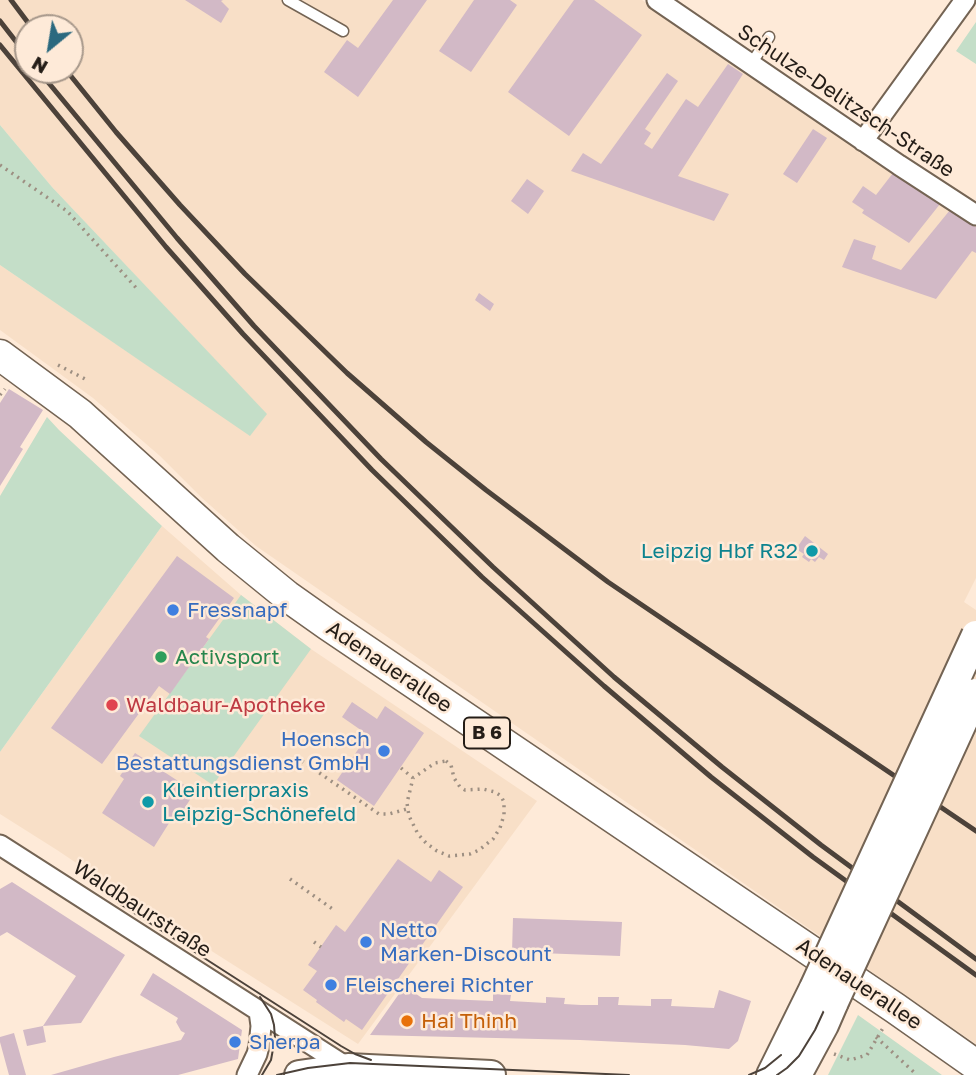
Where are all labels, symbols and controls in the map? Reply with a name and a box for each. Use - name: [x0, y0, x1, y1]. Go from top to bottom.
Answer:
- north arrow: [14, 14, 84, 84]
- street label: Schulze-Delitzsch-Straße: [733, 19, 959, 183]
- text: N: [27, 52, 51, 79]
- place label: Leipzig Hbf R32: [641, 538, 798, 564]
- marker: Leipzig Hbf R32: [804, 543, 820, 559]
- place label: Fressnapf: [187, 597, 287, 623]
- marker: Fressnapf: [165, 602, 181, 618]
- street label: Adenauerallee: [321, 616, 457, 718]
- place label: Activsport: [175, 644, 280, 670]
- marker: Activsport: [153, 649, 169, 665]
- place label: Waldbaur-Apotheke: [126, 692, 326, 718]
- marker: Waldbaur-Apotheke: [104, 697, 120, 713]
- road number: B 6: [464, 718, 510, 748]
- place label: Hoensch Bestattungsdienst GmbH: [116, 726, 370, 776]
- marker: Hoensch Bestattungsdienst GmbH: [376, 743, 392, 759]
- place label: Kleintierpraxis Leipzig-Schönefeld: [162, 777, 356, 827]
- marker: Kleintierpraxis Leipzig-Schönefeld: [140, 794, 156, 810]
- street label: Waldbaurstraße: [68, 855, 216, 963]
- place label: Netto Marken-Discount: [380, 917, 552, 967]
- street label: Adenauerallee: [791, 933, 927, 1035]
- marker: Netto Marken-Discount: [358, 934, 374, 950]
- place label: Fleischerei Richter: [345, 972, 533, 998]
- marker: Fleischerei Richter: [323, 977, 339, 993]
- place label: Hai Thinh: [421, 1008, 517, 1034]
- marker: Hai Thinh: [399, 1013, 415, 1029]
- place label: Sherpa: [249, 1029, 321, 1055]
- marker: Sherpa: [227, 1034, 243, 1050]

